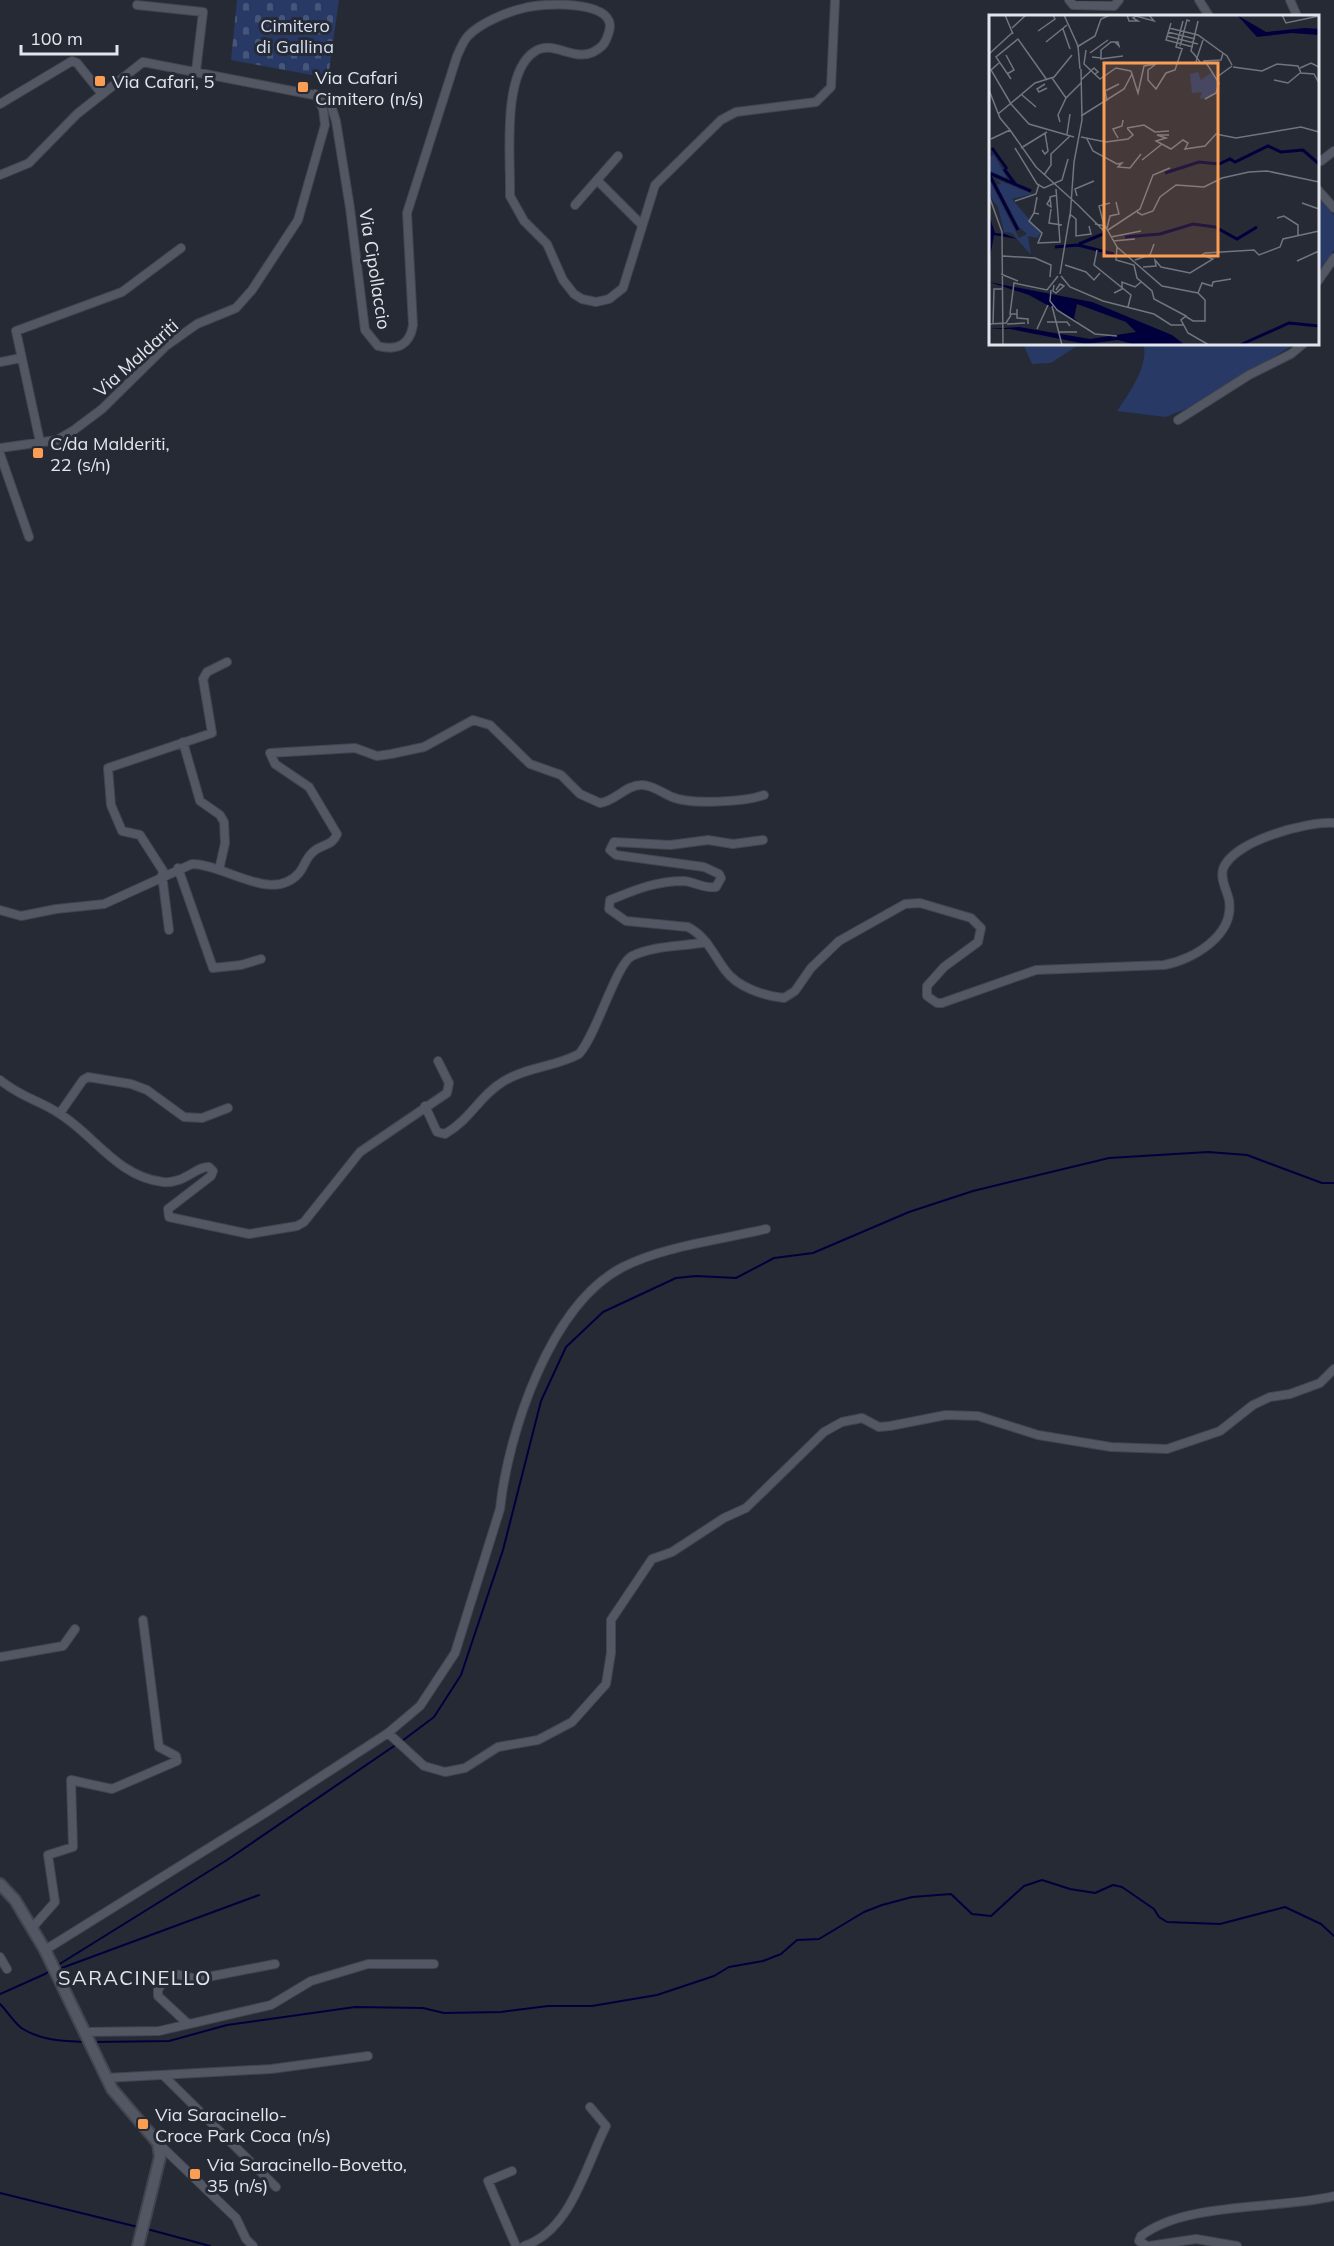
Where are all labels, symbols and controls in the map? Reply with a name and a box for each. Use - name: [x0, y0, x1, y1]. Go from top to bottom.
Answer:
- park label: Cimitero di Gallina: [256, 14, 334, 58]
- inset map: [989, 15, 1319, 345]
- scale bar: [21, 18, 117, 56]
- text: 100 m: [30, 27, 83, 50]
- place label: Via Cafari Cimitero (n/s): [315, 66, 424, 110]
- place label: Via Cafari, 5: [112, 70, 215, 93]
- marker: Via Cafari, 5: [93, 74, 107, 88]
- marker: Via Cafari Cimitero (n/s): [296, 80, 310, 94]
- street label: Via Cipollaccio: [354, 207, 396, 331]
- street label: Via Maldariti: [89, 314, 183, 402]
- place label: C/da Malderiti, 22 (s/n): [50, 432, 170, 476]
- marker: C/da Malderiti, 22 (s/n): [31, 446, 45, 460]
- district label: SARACINELLO: [58, 1965, 212, 1990]
- place label: Via Saracinello- Croce Park Coca (n/s): [155, 2103, 331, 2147]
- marker: Via Saracinello- Croce Park Coca (n/s): [136, 2117, 150, 2131]
- place label: Via Saracinello-Bovetto, 35 (n/s): [207, 2153, 407, 2197]
- marker: Via Saracinello-Bovetto, 35 (n/s): [188, 2167, 202, 2181]

